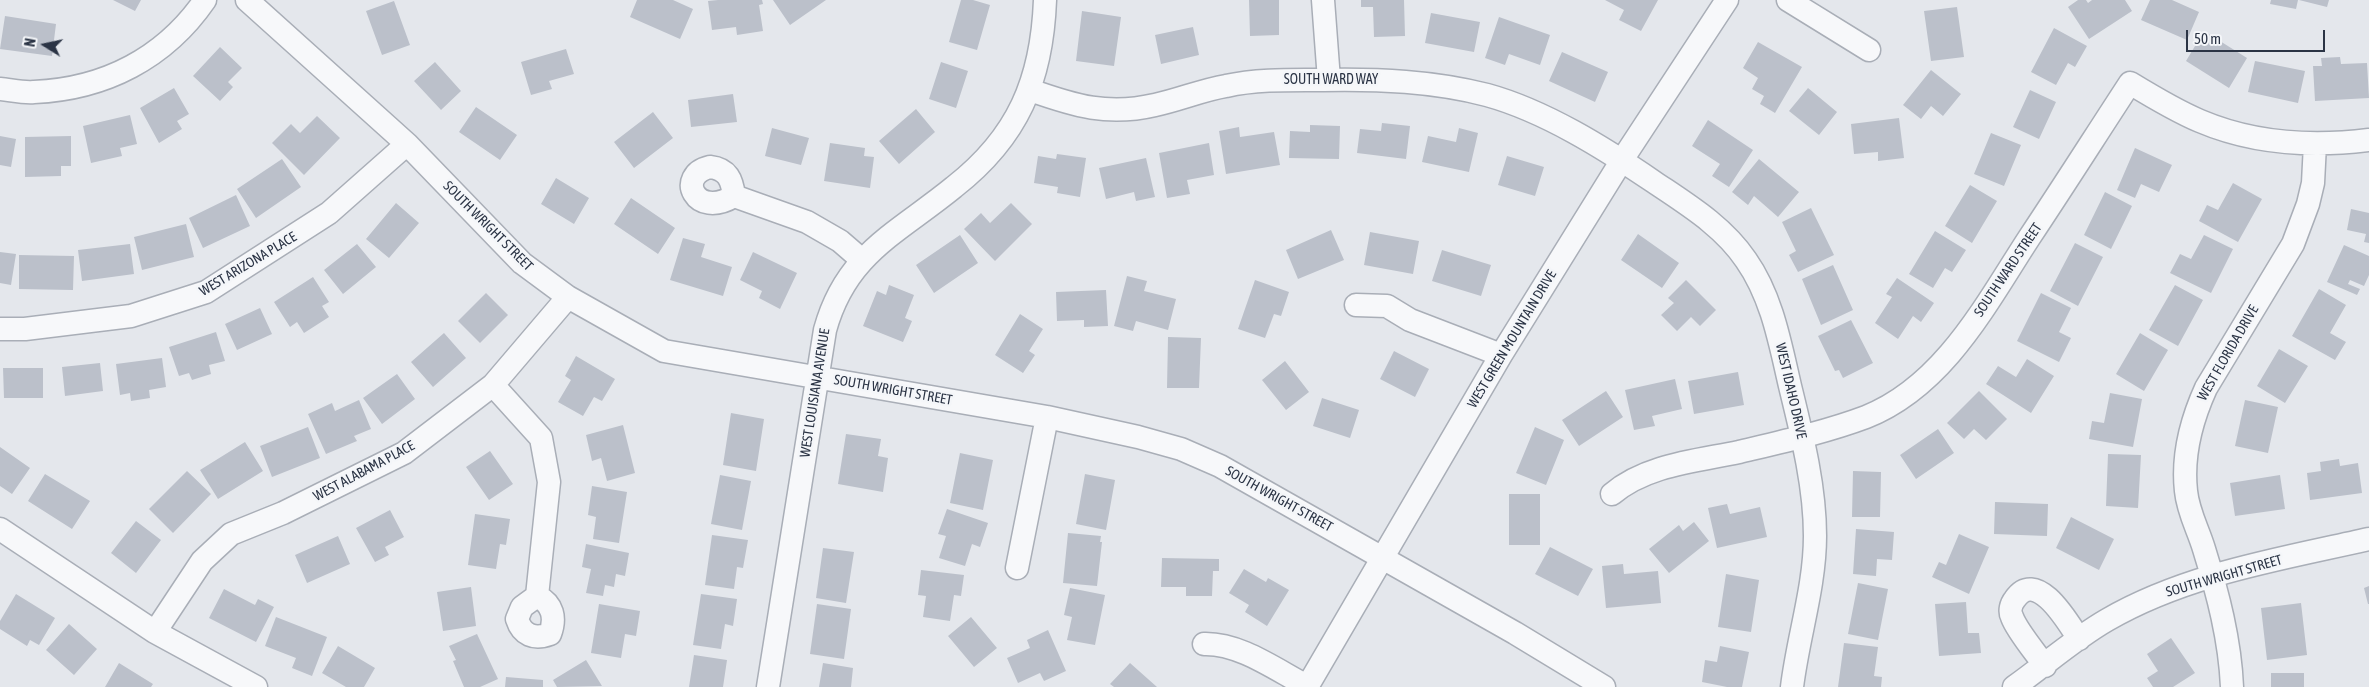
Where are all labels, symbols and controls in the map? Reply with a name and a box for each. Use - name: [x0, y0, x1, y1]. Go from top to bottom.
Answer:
- north arrow: [20, 20, 70, 70]
- scale bar: [2189, 20, 2328, 52]
- text: 50 m: [2194, 30, 2221, 47]
- text: N: [22, 37, 39, 48]
- street label: SOUTH WARD WAY: [1284, 72, 1378, 88]
- street label: SOUTH WRIGHT STREET: [440, 178, 536, 274]
- street label: SOUTH WARD STREET: [1971, 220, 2045, 320]
- street label: WEST ARIZONA PLACE: [196, 228, 300, 300]
- street label: WEST GREEN MOUNTAIN DRIVE: [1464, 267, 1560, 411]
- street label: WEST FLORIDA DRIVE: [2194, 302, 2262, 404]
- street label: WEST LOUISIANA AVENUE: [797, 327, 833, 459]
- street label: WEST IDAHO DRIVE: [1772, 341, 1810, 441]
- street label: SOUTH WRIGHT STREET: [832, 371, 954, 409]
- street label: WEST ALABAMA PLACE: [311, 437, 417, 505]
- street label: SOUTH WRIGHT STREET: [1222, 463, 1336, 535]
- street label: SOUTH WRIGHT STREET: [2164, 551, 2284, 601]

